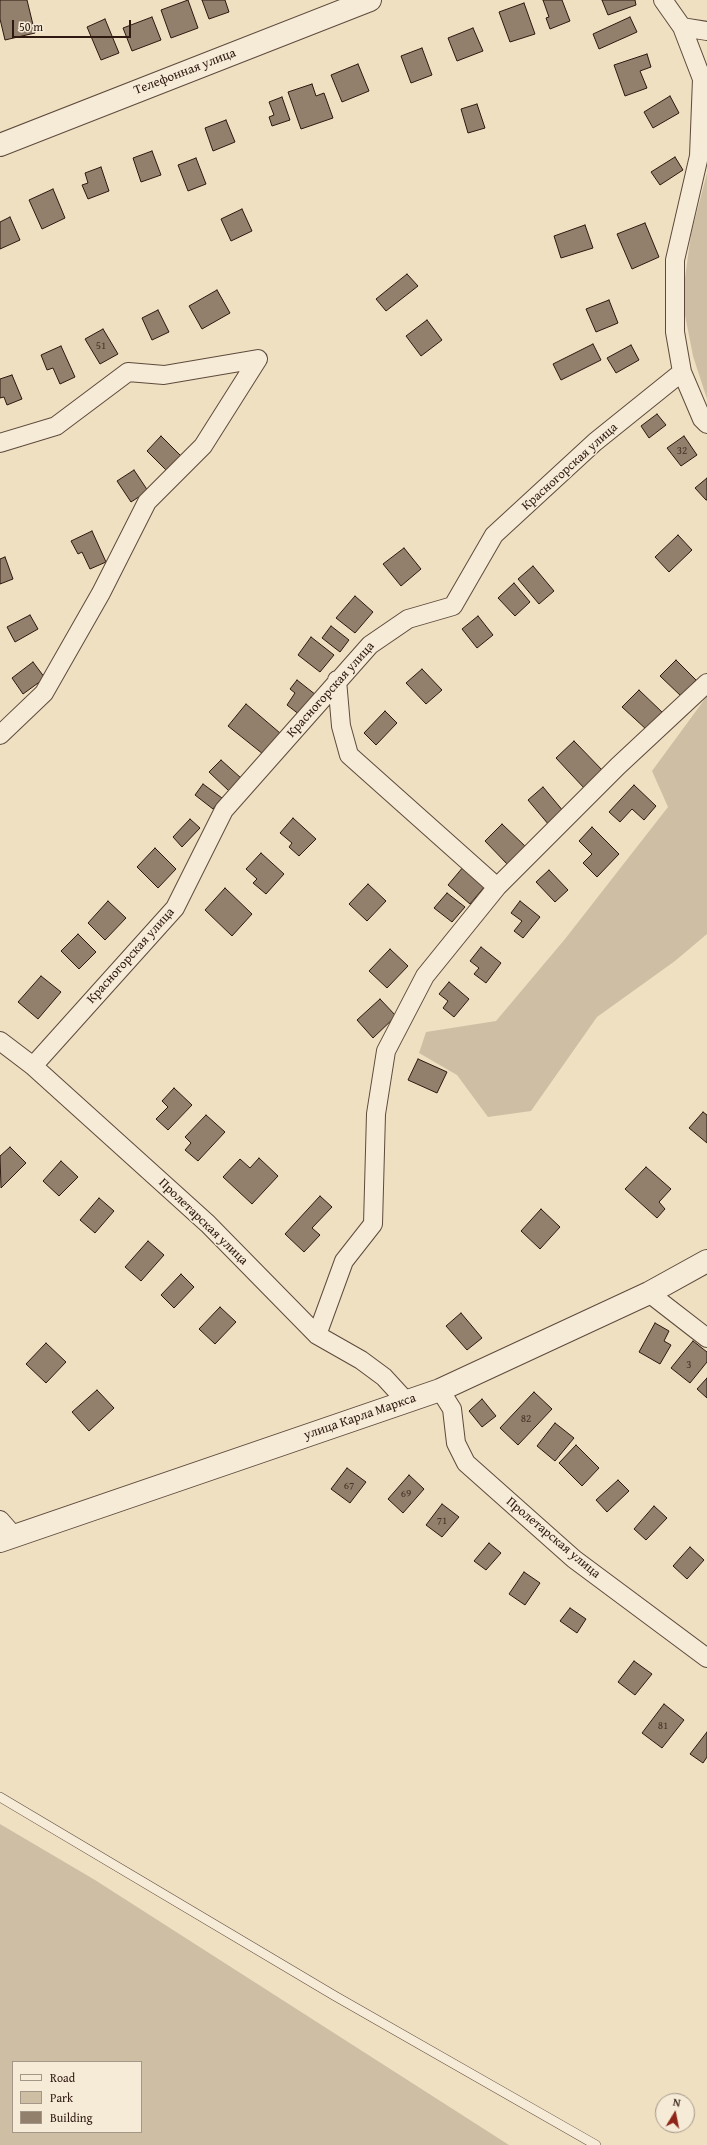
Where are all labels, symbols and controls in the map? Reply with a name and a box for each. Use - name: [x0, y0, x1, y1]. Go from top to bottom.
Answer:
- scale bar: [14, 12, 133, 38]
- text: 50 m: [19, 18, 43, 35]
- street label: Телефонная улица: [132, 45, 238, 99]
- house number: 51: [96, 339, 106, 353]
- street label: Красногорская улица: [519, 420, 621, 514]
- house number: 32: [677, 444, 687, 458]
- street label: Красногорская улица: [284, 639, 378, 741]
- street label: Красногорская улица: [84, 905, 178, 1007]
- street label: Пролетарская улица: [155, 1175, 251, 1269]
- house number: 3: [686, 1358, 692, 1372]
- street label: улица Карла Маркса: [302, 1390, 418, 1444]
- house number: 82: [521, 1412, 531, 1426]
- house number: 67: [344, 1479, 354, 1493]
- house number: 69: [401, 1487, 411, 1501]
- street label: Пролетарская улица: [503, 1494, 603, 1582]
- house number: 71: [437, 1514, 447, 1528]
- house number: 81: [658, 1719, 668, 1733]
- legend: [12, 2061, 142, 2133]
- text: Road: [50, 2069, 75, 2086]
- text: Park: [50, 2089, 73, 2106]
- north arrow: [655, 2093, 695, 2133]
- text: N: [672, 2094, 682, 2111]
- text: Building: [50, 2109, 93, 2126]

